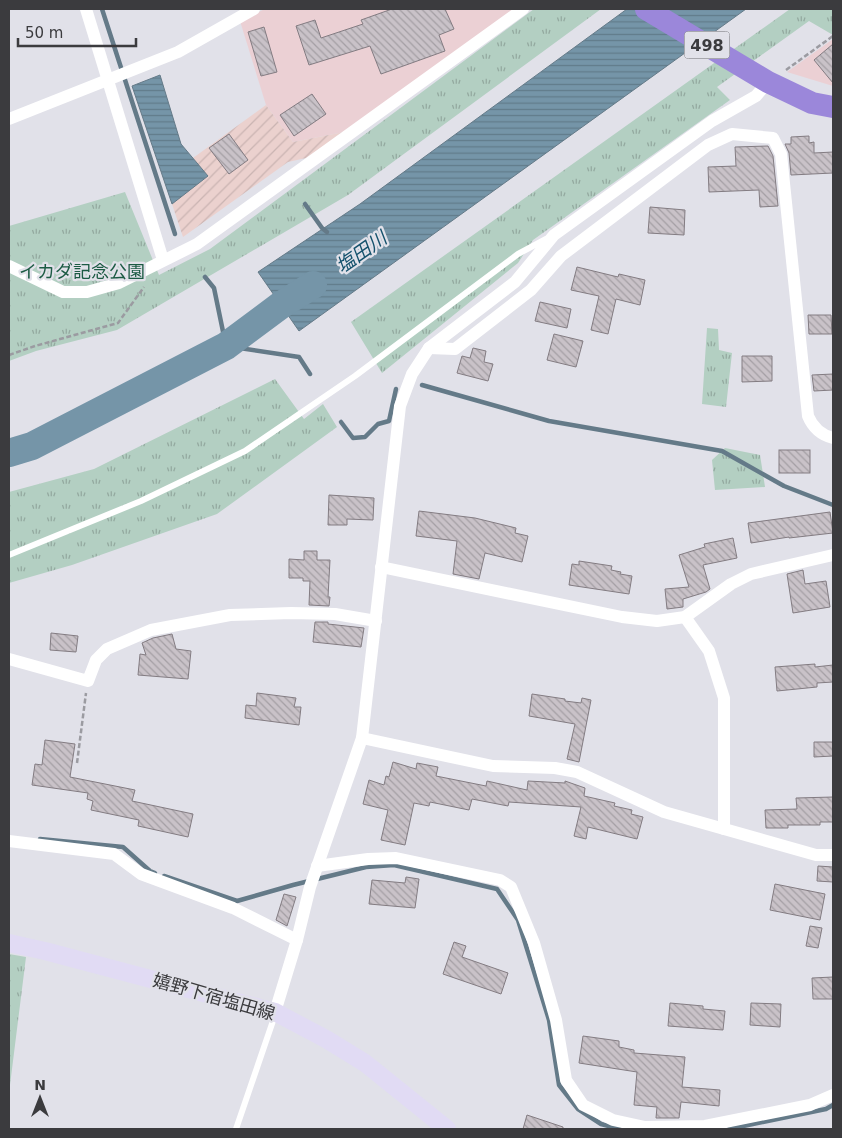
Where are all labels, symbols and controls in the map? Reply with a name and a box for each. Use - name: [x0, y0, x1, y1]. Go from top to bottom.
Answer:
- scale bar: [18, 15, 135, 47]
- text: 50 m: [25, 24, 63, 42]
- road number: 498: [684, 32, 730, 58]
- water label: 塩田川: [331, 225, 392, 277]
- park label: イカダ記念公園: [19, 261, 145, 282]
- street label: 嬉野下宿塩田線: [151, 969, 278, 1024]
- north arrow: [15, 1073, 65, 1123]
- text: N: [34, 1077, 46, 1093]

